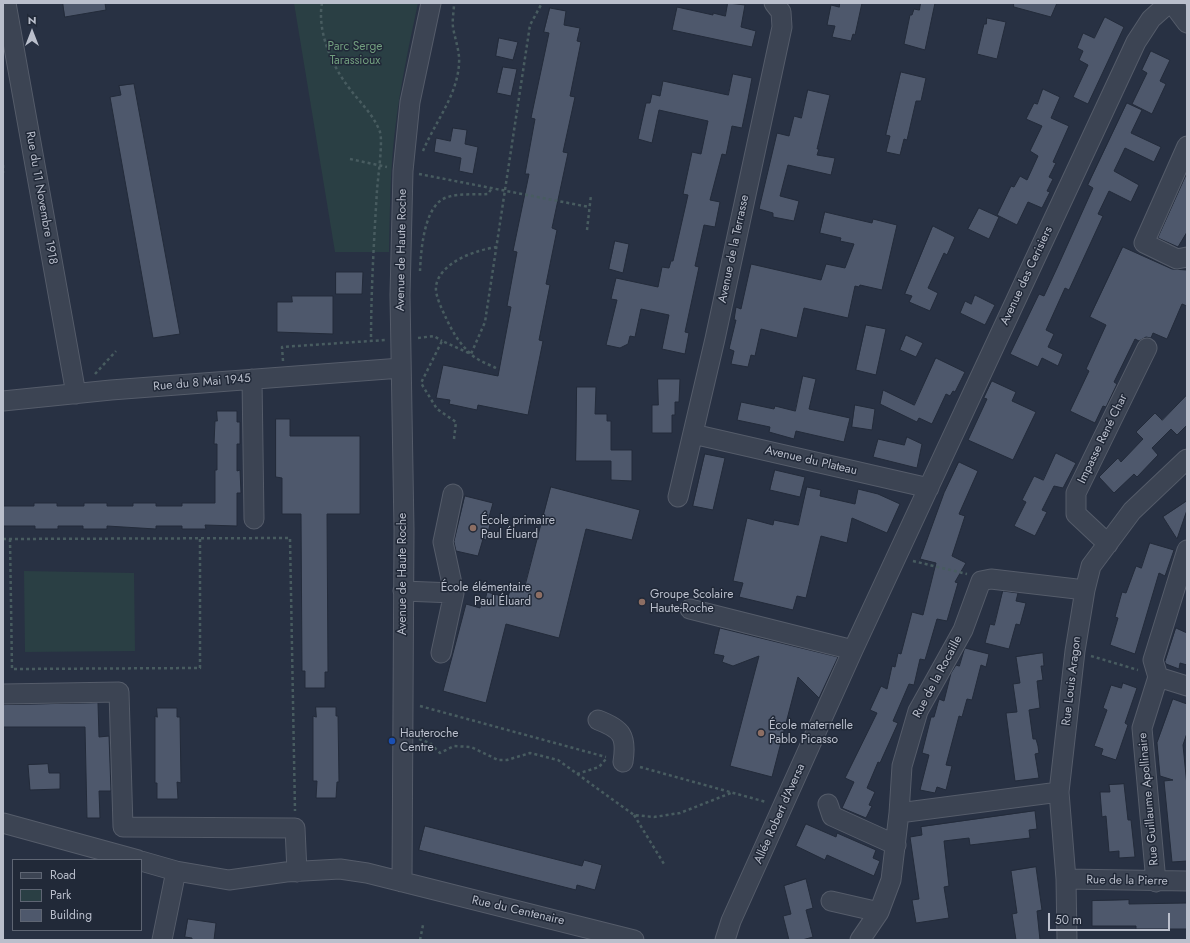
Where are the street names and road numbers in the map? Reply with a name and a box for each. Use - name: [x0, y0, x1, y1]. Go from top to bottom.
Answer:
- street label: Rue du 11 Novembre 1918: [22, 130, 60, 266]
- street label: Avenue de Haute Roche: [394, 189, 410, 311]
- street label: Avenue de la Terrasse: [716, 194, 752, 304]
- street label: Avenue des Cerisiers: [998, 224, 1056, 328]
- street label: Rue du 8 Mai 1945: [153, 372, 251, 394]
- street label: Impasse René Char: [1075, 392, 1131, 486]
- street label: Avenue du Plateau: [764, 443, 858, 479]
- street label: Avenue de Haute Roche: [396, 513, 410, 635]
- street label: Rue de la Rocaille: [910, 633, 966, 721]
- street label: Rue Louis Aragon: [1059, 635, 1085, 727]
- street label: Rue Guillaume Apollinaire: [1136, 732, 1162, 866]
- street label: Allée Robert d'Aversa: [751, 762, 809, 866]
- street label: Rue de la Pierre: [1086, 873, 1168, 889]
- street label: Rue du Centenaire: [470, 893, 566, 929]

